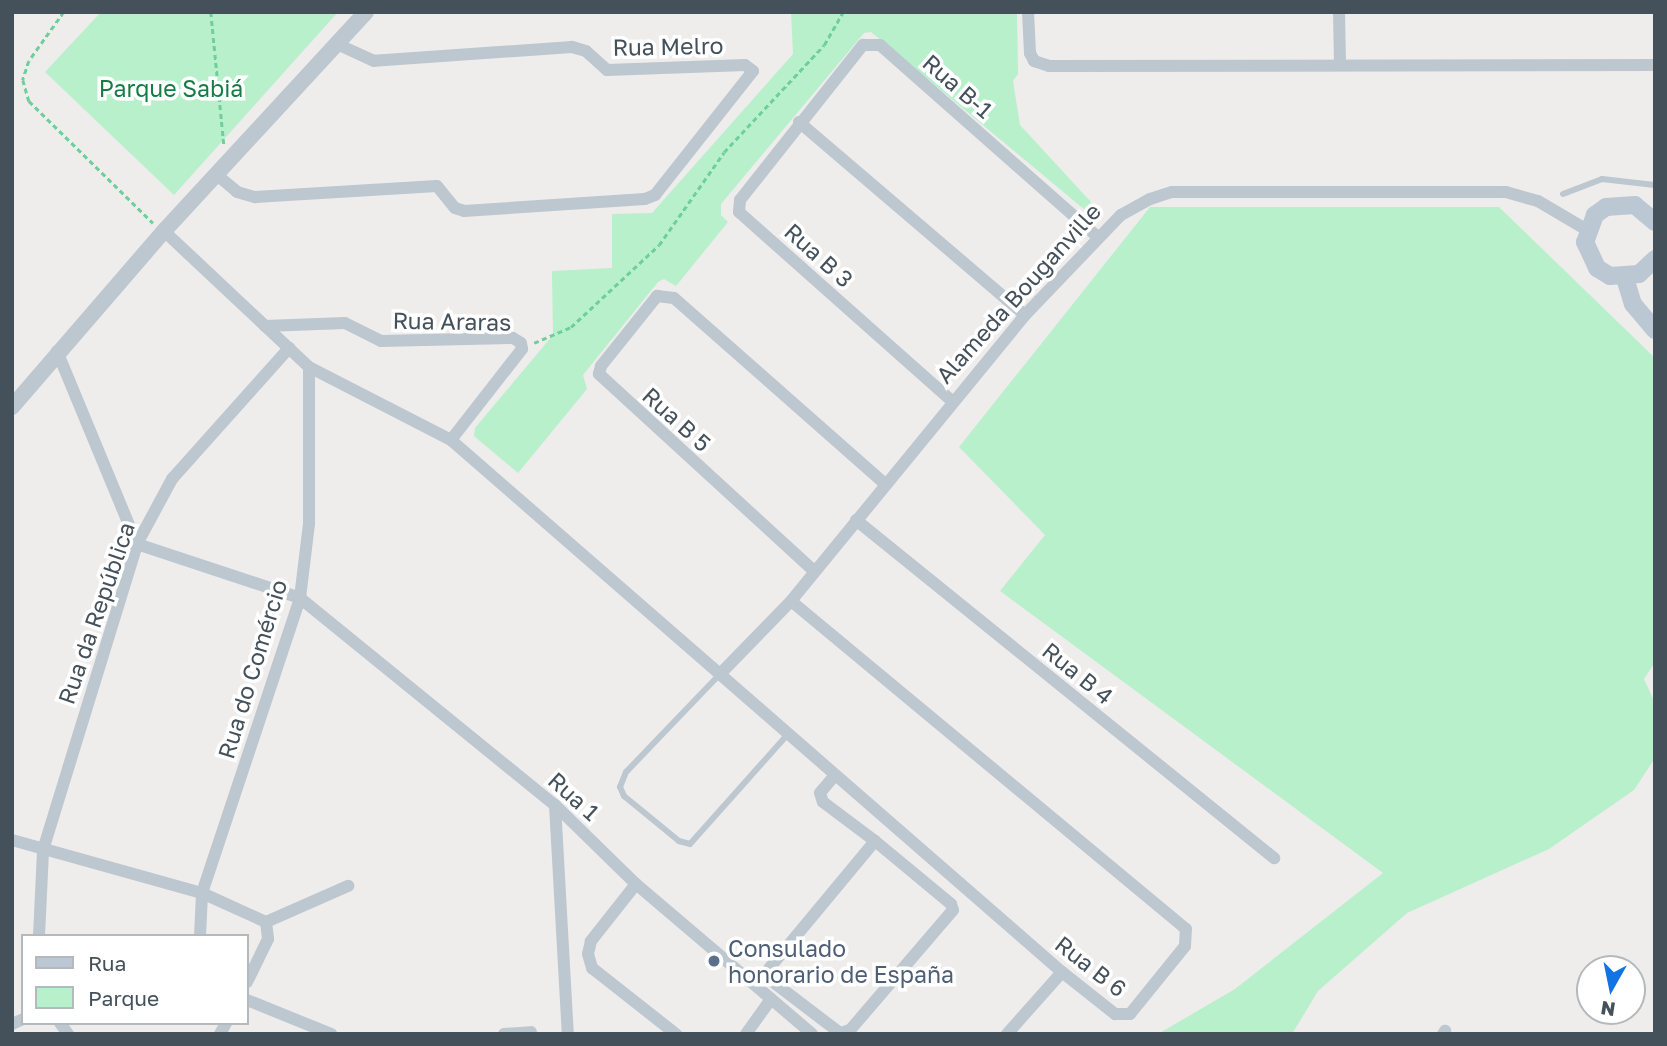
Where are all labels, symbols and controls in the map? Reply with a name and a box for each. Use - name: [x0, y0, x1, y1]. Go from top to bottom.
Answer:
- street label: Rua Melro: [612, 31, 724, 61]
- street label: Rua B-1: [918, 48, 998, 124]
- park label: Parque Sabiá: [99, 74, 243, 102]
- street label: Alameda Bouganville: [930, 197, 1106, 389]
- street label: Rua B 3: [779, 217, 859, 293]
- street label: Rua Araras: [392, 306, 512, 336]
- street label: Rua B 5: [637, 381, 717, 457]
- street label: Rua da República: [52, 518, 140, 708]
- street label: Rua do Comércio: [212, 576, 292, 762]
- street label: Rua B 4: [1037, 636, 1119, 710]
- street label: Rua 1: [543, 766, 605, 826]
- street label: Rua B 6: [1050, 930, 1132, 1002]
- legend: [21, 934, 248, 1025]
- place label: Consulado honorario de España: [728, 934, 954, 988]
- text: Rua: [88, 950, 126, 976]
- marker: Consulado honorario de España: [706, 953, 722, 969]
- north arrow: [1576, 955, 1646, 1025]
- text: Parque: [88, 985, 159, 1011]
- text: N: [1599, 997, 1617, 1022]

